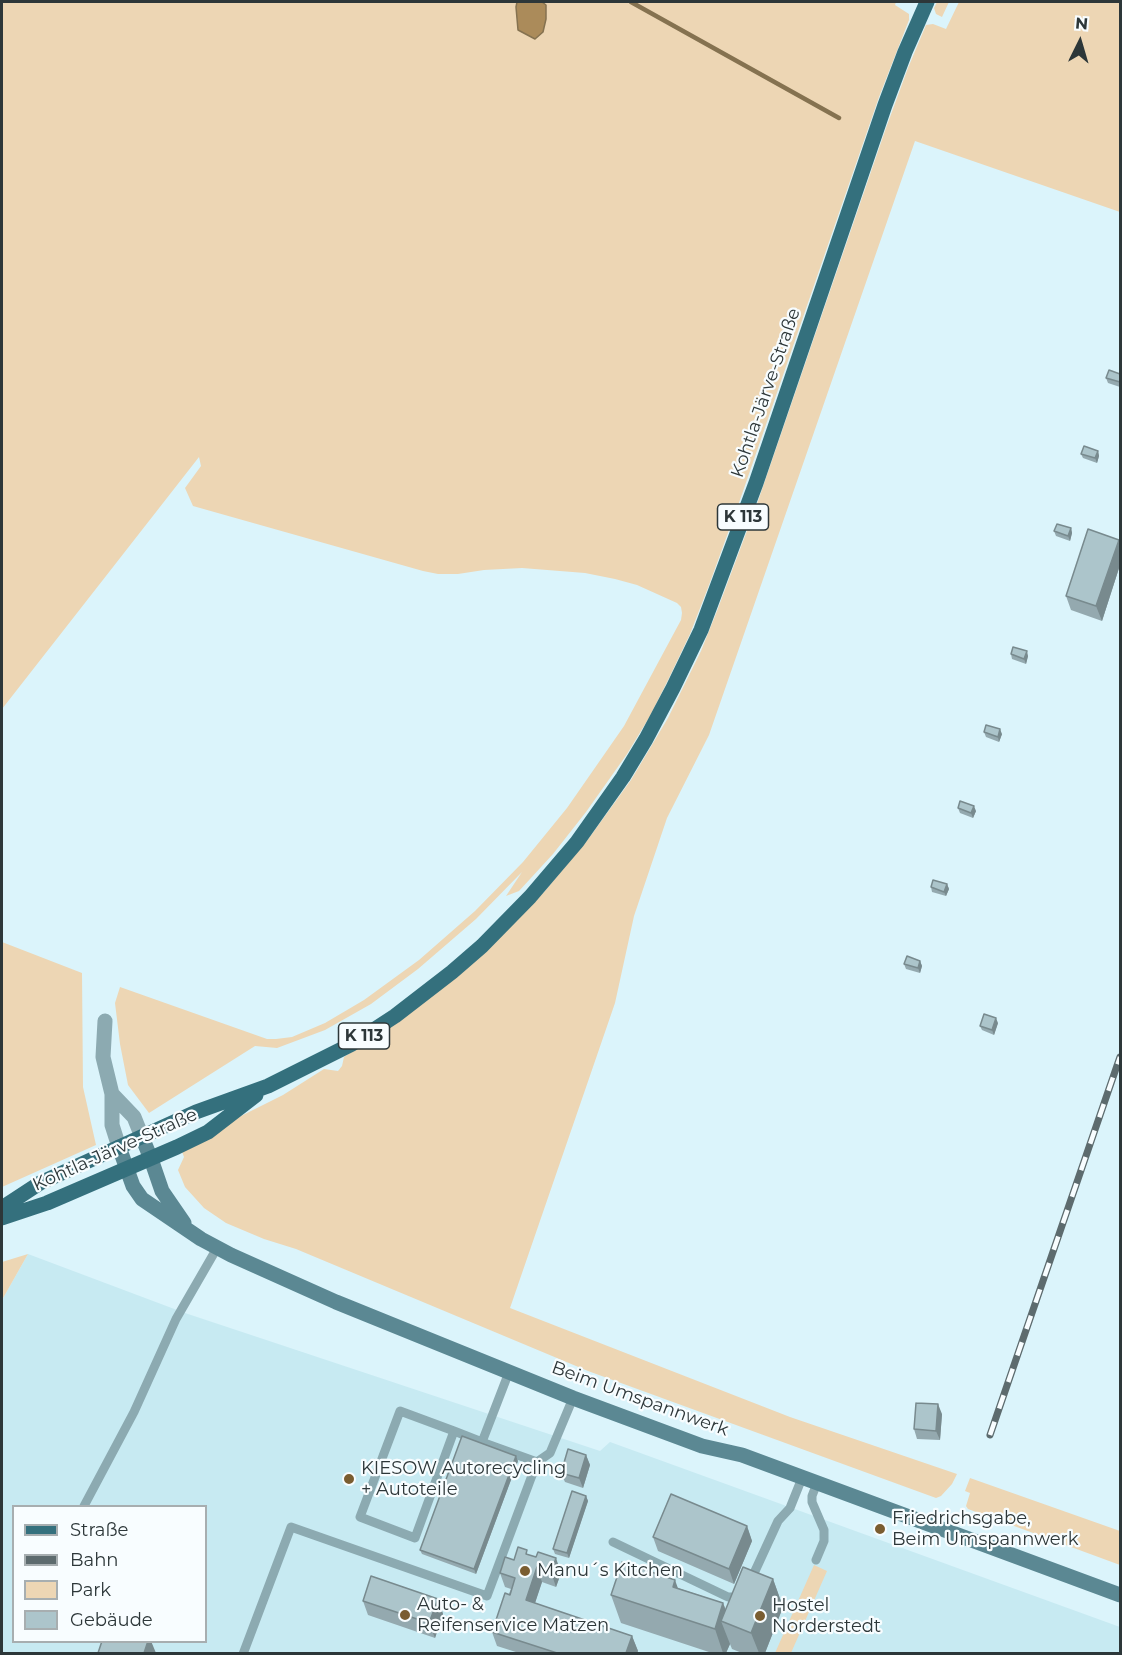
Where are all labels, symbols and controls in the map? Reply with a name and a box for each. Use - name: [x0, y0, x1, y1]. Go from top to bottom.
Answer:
- north arrow: [1050, 12, 1110, 72]
- text: N: [1074, 14, 1089, 34]
- street label: Kohtla-Järve-Straße: [727, 305, 805, 481]
- road number: K 113: [718, 504, 768, 530]
- road number: K 113: [338, 1023, 389, 1049]
- street label: Kohtla-Järve-Straße: [29, 1104, 201, 1196]
- street label: Beim Umspannwerk: [549, 1357, 731, 1441]
- place label: KIESOW Autorecycling + Autoteile: [361, 1458, 566, 1500]
- marker: KIESOW Autorecycling + Autoteile: [342, 1472, 356, 1486]
- legend: [12, 1505, 207, 1643]
- place label: Friedrichsgabe, Beim Umspannwerk: [892, 1508, 1078, 1550]
- text: Straße: [70, 1519, 128, 1541]
- marker: Friedrichsgabe, Beim Umspannwerk: [873, 1522, 887, 1536]
- text: Bahn: [70, 1549, 119, 1571]
- place label: Manu´s Kitchen: [537, 1560, 683, 1582]
- marker: Manu´s Kitchen: [518, 1564, 532, 1578]
- text: Park: [70, 1579, 111, 1601]
- place label: Auto- & Reifenservice Matzen: [417, 1594, 609, 1636]
- place label: Hostel Norderstedt: [772, 1595, 881, 1638]
- marker: Auto- & Reifenservice Matzen: [398, 1608, 412, 1622]
- text: Gebäude: [70, 1609, 153, 1631]
- marker: Hostel Norderstedt: [753, 1609, 767, 1623]

